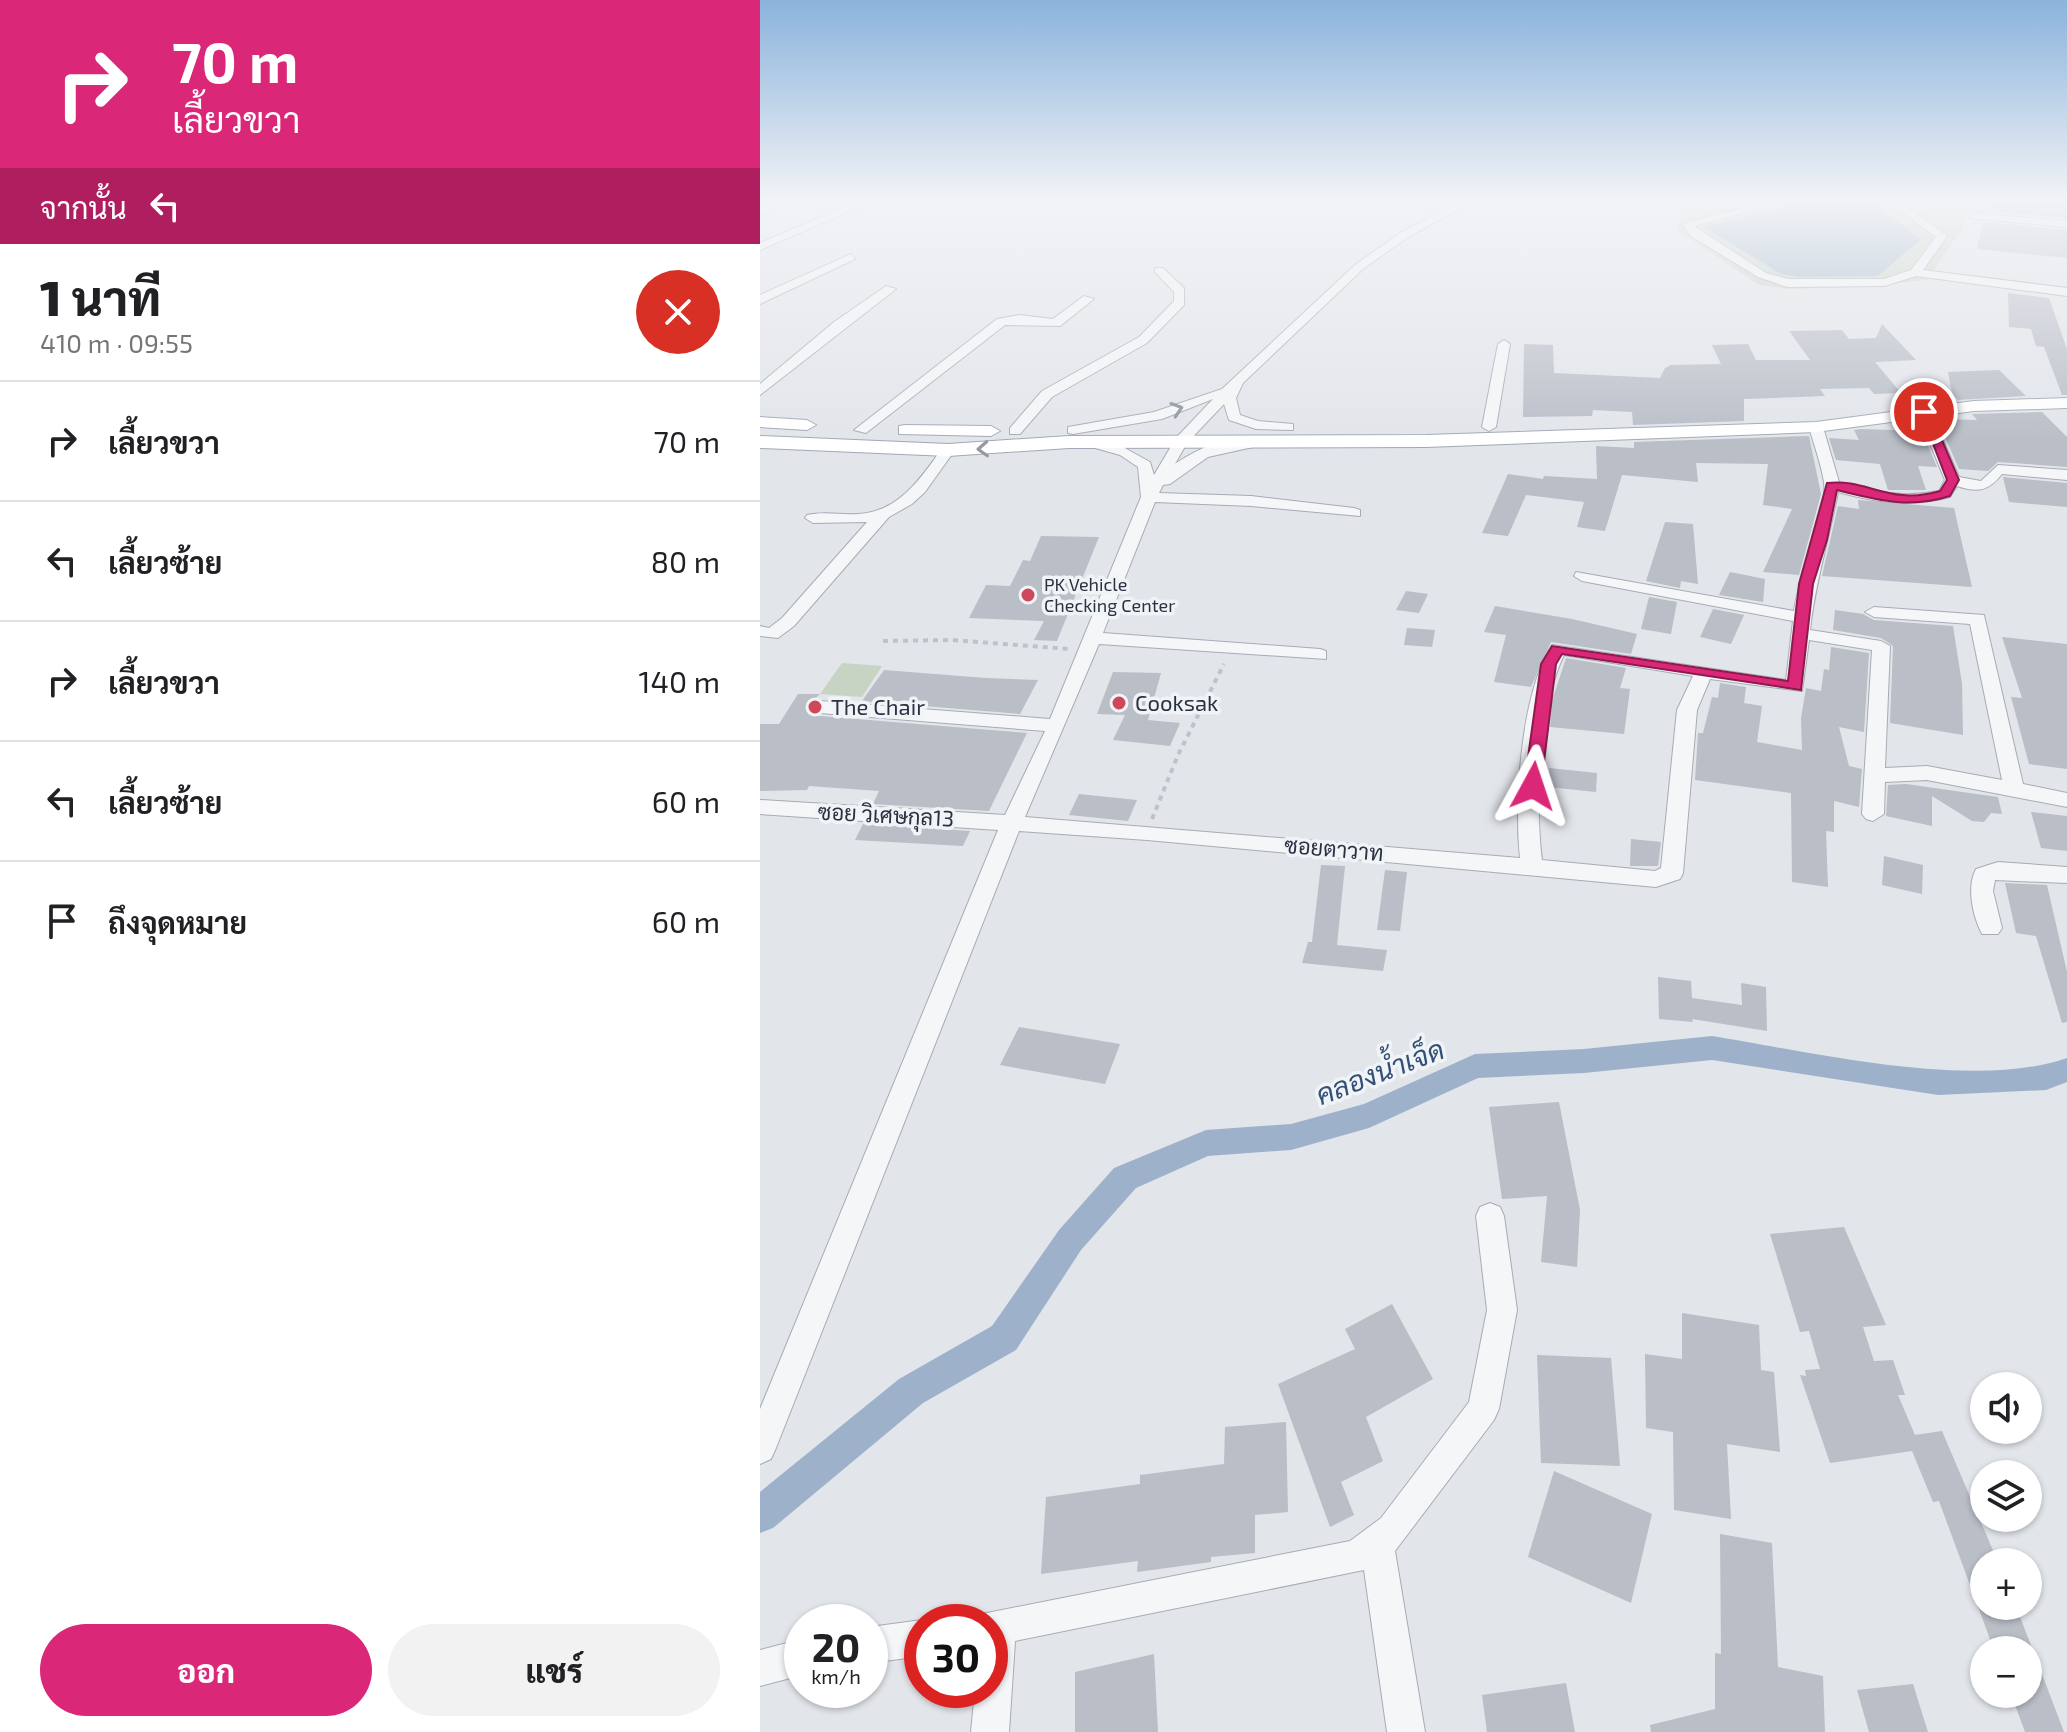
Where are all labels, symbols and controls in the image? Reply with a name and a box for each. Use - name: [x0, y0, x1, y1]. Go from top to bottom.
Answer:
- text: 70 m: [172, 27, 298, 94]
- icon: right: [40, 32, 144, 136]
- text: เลี้ยวขวา: [172, 97, 300, 140]
- icon: left: [143, 184, 187, 228]
- text: จากนั้น: [40, 189, 127, 225]
- text: 1 นาที: [40, 268, 161, 326]
- button: close: [636, 270, 720, 354]
- text: 410 m · 09:55: [40, 327, 193, 358]
- pin: [1890, 378, 1958, 446]
- icon: arrive: [1902, 390, 1946, 434]
- one-way arrow: [1169, 403, 1183, 419]
- icon: right: [40, 419, 84, 463]
- text: 70 m: [654, 423, 720, 459]
- text: เลี้ยวขวา: [108, 424, 220, 460]
- one-way arrow: [976, 440, 989, 457]
- icon: left: [40, 539, 84, 583]
- text: 80 m: [651, 543, 720, 579]
- text: เลี้ยวซ้าย: [108, 544, 222, 580]
- place label: PK Vehicle Checking Center: [1044, 573, 1175, 616]
- marker: PK Vehicle Checking Center: [1019, 586, 1037, 604]
- icon: right: [40, 659, 84, 703]
- text: 140 m: [639, 663, 720, 699]
- text: เลี้ยวขวา: [108, 664, 220, 700]
- place label: Cooksak: [1135, 689, 1218, 715]
- place label: The Chair: [831, 693, 925, 719]
- marker: Cooksak: [1110, 694, 1128, 712]
- marker: The Chair: [806, 698, 824, 716]
- position arrow: [1491, 744, 1575, 828]
- icon: left: [40, 779, 84, 823]
- text: 60 m: [652, 783, 720, 819]
- text: เลี้ยวซ้าย: [108, 784, 222, 820]
- street label: ซอย วิเศษกุล13: [817, 797, 955, 835]
- street label: ซอยตาวาท: [1283, 831, 1385, 865]
- icon: arrive: [40, 899, 84, 943]
- text: 60 m: [652, 903, 720, 939]
- text: ถึงจุดหมาย: [108, 904, 247, 940]
- water label: คลองน้ำเจ็ด: [1309, 1025, 1449, 1111]
- map controls: [1970, 1372, 2042, 1708]
- button: sound: [1970, 1372, 2042, 1444]
- button: layers: [1970, 1460, 2042, 1532]
- button: +: [1970, 1548, 2042, 1620]
- speed limit sign: 30: [904, 1604, 1008, 1708]
- text: 20: [812, 1622, 860, 1670]
- button: ออก: [40, 1624, 372, 1716]
- button: แชร์: [388, 1624, 720, 1716]
- button: −: [1970, 1636, 2042, 1708]
- text: km/h: [811, 1664, 861, 1688]

